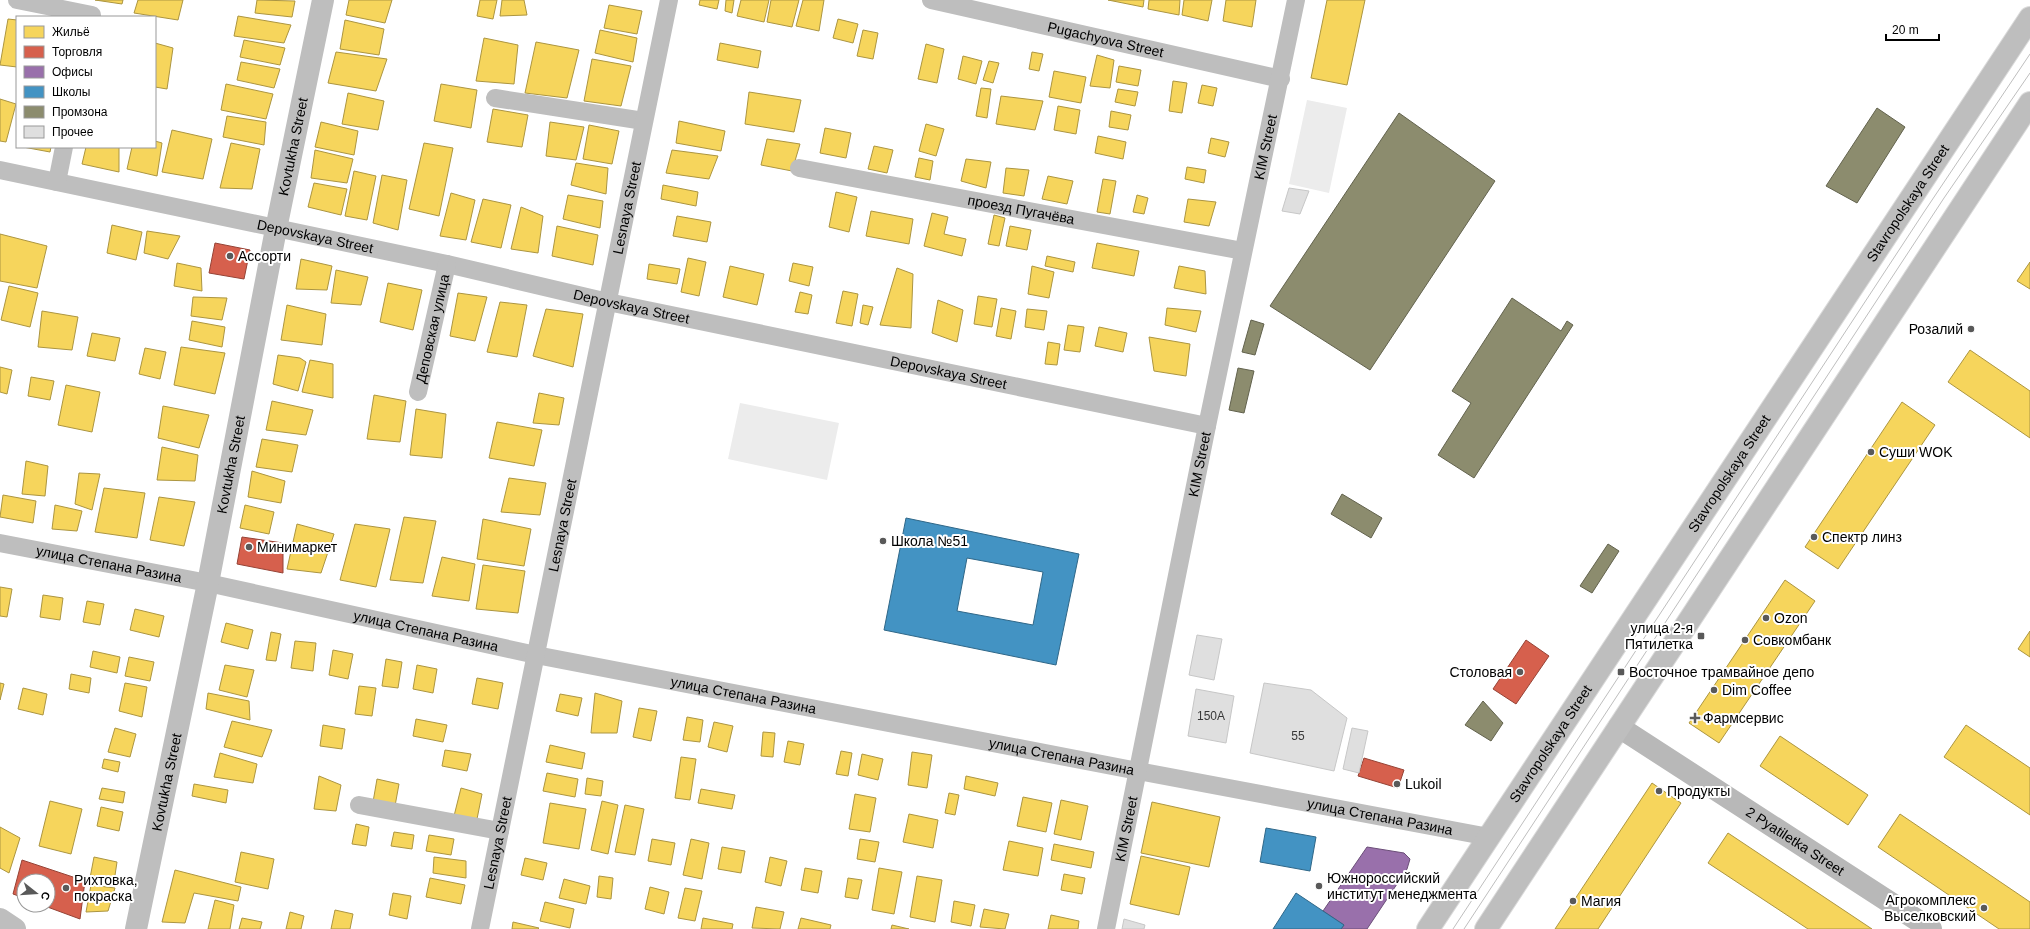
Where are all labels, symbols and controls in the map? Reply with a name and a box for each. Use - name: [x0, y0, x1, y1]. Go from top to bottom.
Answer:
- legend: [16, 16, 156, 148]
- scale bar: [1886, 16, 1939, 42]
- street label: Pugachyova Street: [1046, 19, 1165, 60]
- text: 20 m: [1892, 23, 1919, 37]
- text: Жильё: [52, 25, 90, 39]
- text: Торговля: [52, 45, 102, 59]
- text: Офисы: [52, 65, 93, 79]
- text: Школы: [52, 85, 90, 99]
- street label: Kovtukha Street: [275, 96, 311, 197]
- text: Промзона: [52, 105, 108, 119]
- street label: KIM Street: [1251, 113, 1280, 181]
- text: Прочее: [52, 125, 94, 139]
- street label: Stavropolskaya Street: [1863, 141, 1952, 265]
- street label: Lesnaya Street: [609, 160, 644, 256]
- street label: проезд Пугачёва: [966, 192, 1076, 227]
- street label: Depovskaya Street: [256, 216, 375, 256]
- place label: Ассорти: [238, 248, 291, 264]
- marker: Ассорти: [225, 251, 235, 261]
- street label: Деповская улица: [412, 272, 452, 385]
- street label: Depovskaya Street: [572, 286, 691, 327]
- place label: Розалий: [1909, 321, 1963, 337]
- marker: Розалий: [1966, 324, 1976, 334]
- street label: Depovskaya Street: [889, 353, 1008, 392]
- street label: Stavropolskaya Street: [1685, 412, 1774, 535]
- street label: Kovtukha Street: [213, 414, 248, 515]
- street label: KIM Street: [1185, 430, 1214, 498]
- place label: Суши WOK: [1879, 444, 1953, 460]
- marker: Суши WOK: [1866, 447, 1876, 457]
- street label: Lesnaya Street: [545, 477, 579, 573]
- place label: Спектр линз: [1822, 529, 1902, 545]
- marker: Спектр линз: [1809, 532, 1819, 542]
- place label: Школа №51: [891, 533, 968, 549]
- marker: Школа №51: [878, 536, 888, 546]
- place label: Минимаркет: [257, 539, 338, 555]
- street label: улица Степана Разина: [35, 542, 183, 586]
- marker: Минимаркет: [244, 542, 254, 552]
- street label: улица Степана Разина: [352, 607, 500, 655]
- place label: Ozon: [1774, 610, 1807, 626]
- marker: Ozon: [1761, 613, 1771, 623]
- place label: улица 2-я Пятилетка: [1625, 620, 1693, 652]
- marker: улица 2-я Пятилетка: [1696, 631, 1706, 641]
- place label: Совкомбанк: [1753, 632, 1832, 648]
- marker: Совкомбанк: [1740, 635, 1750, 645]
- place label: Столовая: [1449, 664, 1512, 680]
- place label: Восточное трамвайное депо: [1629, 664, 1815, 680]
- marker: Столовая: [1515, 667, 1525, 677]
- marker: Восточное трамвайное депо: [1616, 667, 1626, 677]
- street label: улица Степана Разина: [670, 673, 818, 717]
- street label: Stavropolskaya Street: [1506, 682, 1595, 805]
- place label: Dim Coffee: [1722, 682, 1792, 698]
- marker: Dim Coffee: [1709, 685, 1719, 695]
- house number: 150А: [1197, 709, 1225, 723]
- place label: Фармсервис: [1703, 710, 1784, 726]
- marker: Фармсервис: [1690, 713, 1700, 723]
- house number: 55: [1291, 729, 1305, 743]
- street label: Kovtukha Street: [149, 732, 185, 833]
- street label: улица Степана Разина: [988, 734, 1136, 778]
- place label: Lukoil: [1405, 776, 1442, 792]
- marker: Lukoil: [1392, 779, 1402, 789]
- place label: Продукты: [1667, 783, 1730, 799]
- marker: Продукты: [1654, 786, 1664, 796]
- street label: Lesnaya Street: [480, 795, 515, 891]
- street label: KIM Street: [1112, 795, 1140, 863]
- street label: улица Степана Разина: [1306, 795, 1454, 838]
- street label: 2 Pyatiletka Street: [1743, 804, 1847, 879]
- place label: Южнороссийский институт менеджмента: [1327, 870, 1477, 902]
- place label: Рихтовка, покраска: [74, 872, 138, 904]
- north arrow: [16, 873, 56, 913]
- marker: Южнороссийский институт менеджмента: [1314, 881, 1324, 891]
- marker: Рихтовка, покраска: [61, 883, 71, 893]
- text: С: [39, 890, 52, 902]
- place label: Агрокомплекс Выселковский: [1884, 892, 1976, 924]
- place label: Магия: [1581, 893, 1621, 909]
- marker: Магия: [1568, 896, 1578, 906]
- marker: Агрокомплекс Выселковский: [1979, 903, 1989, 913]

